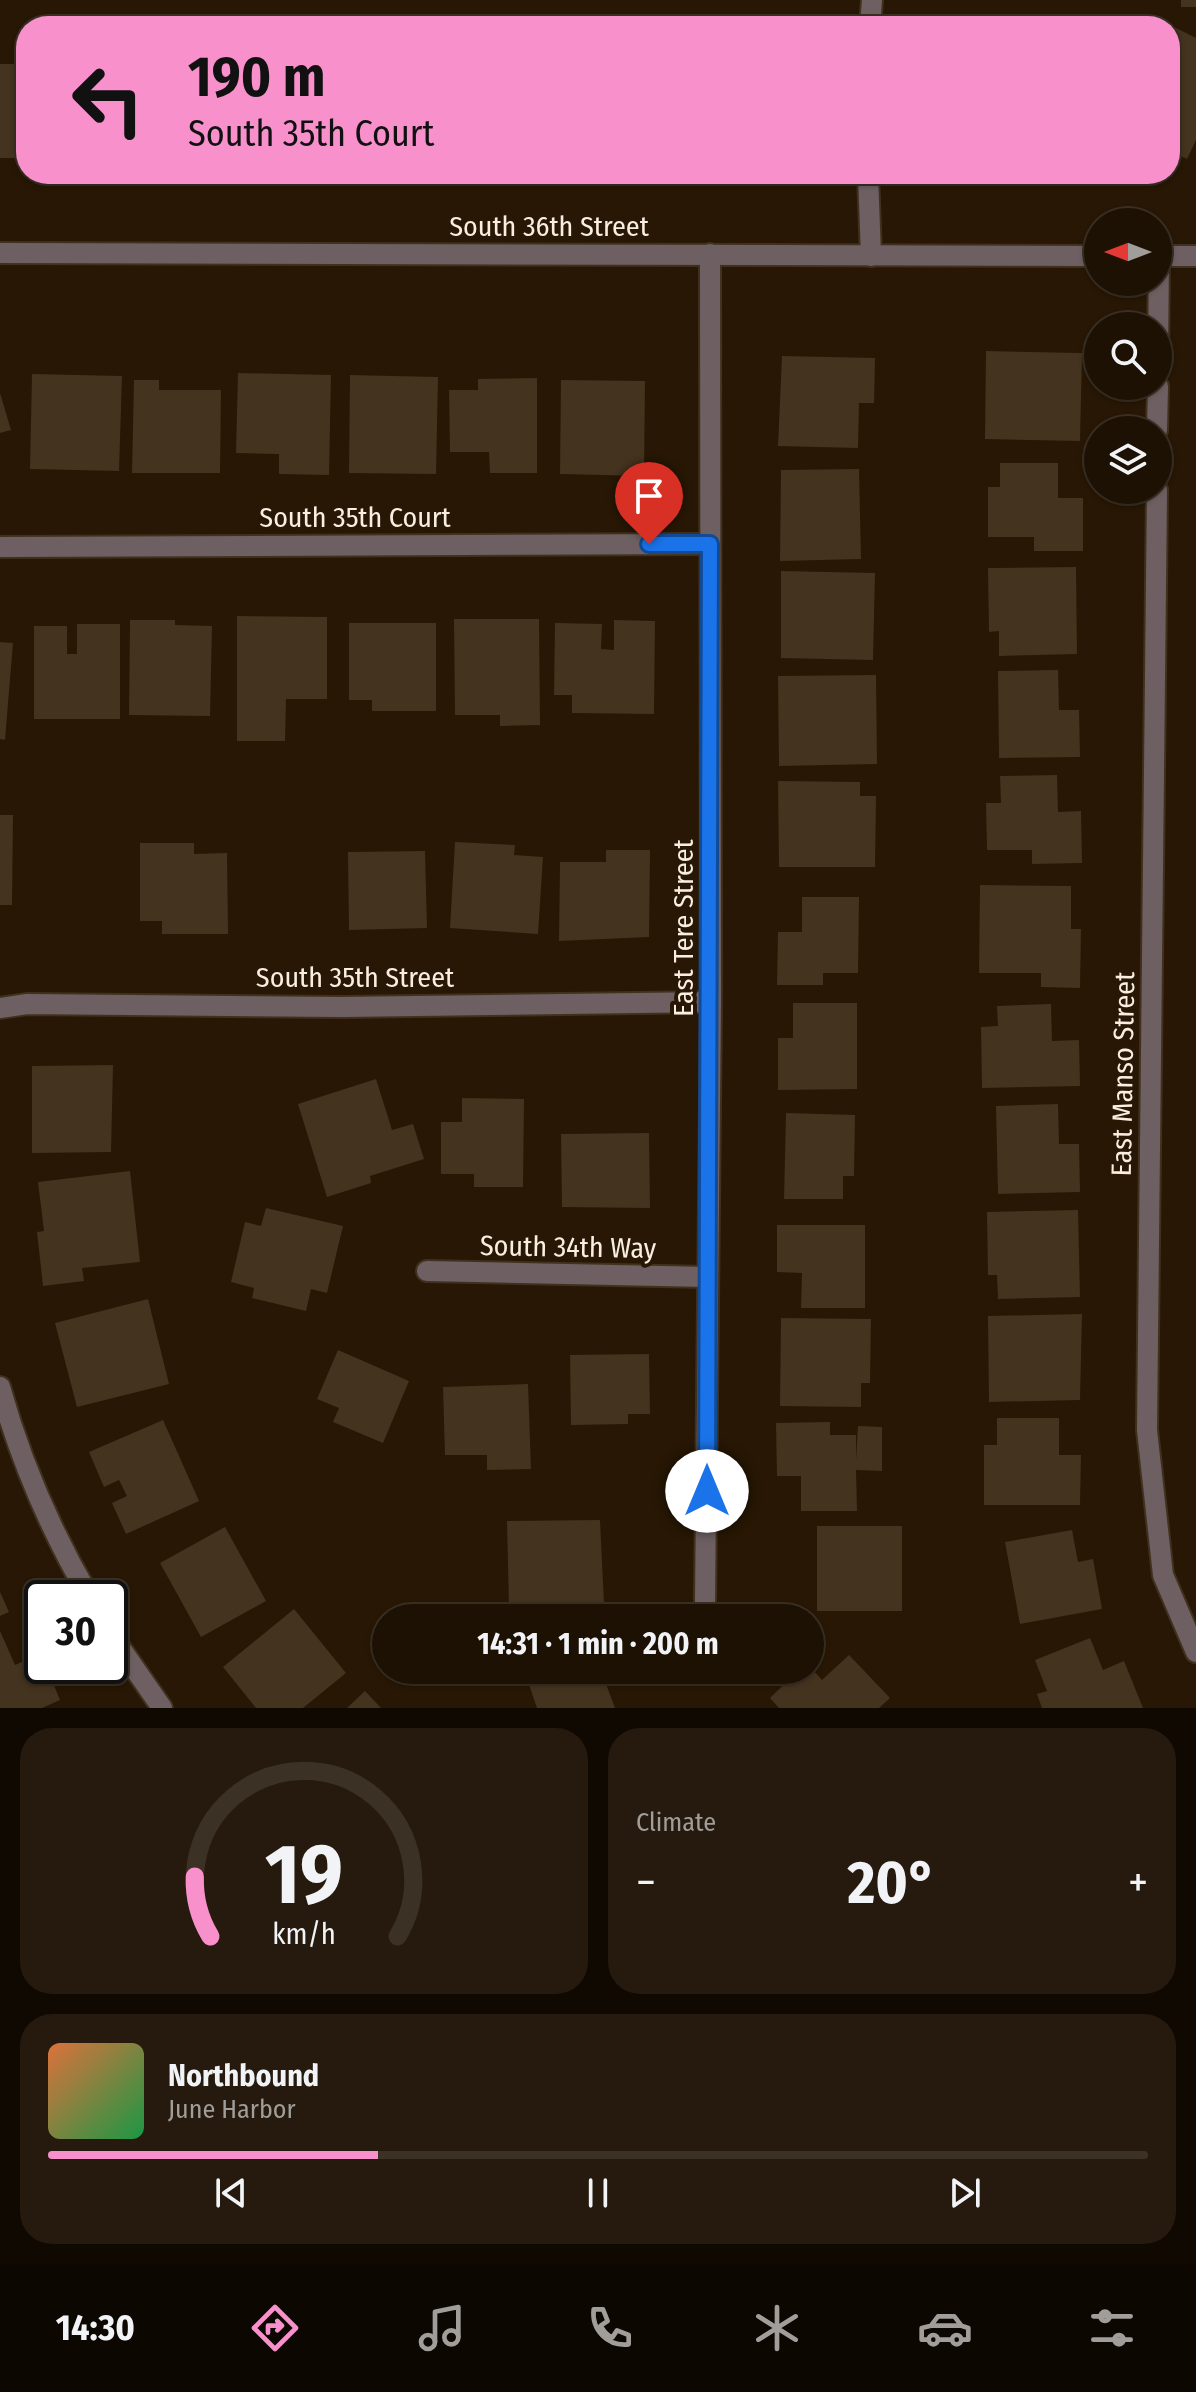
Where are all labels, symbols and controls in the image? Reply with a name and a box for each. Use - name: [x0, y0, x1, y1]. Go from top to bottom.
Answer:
- text: 190 m: [188, 44, 326, 111]
- icon: left: [56, 48, 160, 152]
- text: South 35th Court: [188, 112, 434, 156]
- north arrow: [1084, 208, 1172, 296]
- map controls: [1084, 208, 1172, 504]
- street label: South 36th Street: [449, 210, 650, 243]
- button: search: [1084, 312, 1172, 400]
- button: layers: [1084, 416, 1172, 504]
- pin: [615, 462, 683, 544]
- icon: arrive: [627, 474, 671, 518]
- street label: South 35th Court: [259, 501, 452, 534]
- street label: East Tere Street: [667, 838, 700, 1017]
- street label: South 35th Street: [256, 961, 455, 994]
- street label: East Manso Street: [1105, 971, 1141, 1177]
- street label: South 34th Way: [480, 1229, 657, 1265]
- position arrow: [665, 1449, 749, 1533]
- speed limit sign: 30: [24, 1580, 128, 1684]
- text: 14:31 · 1 min · 200 m: [477, 1626, 719, 1662]
- text: Climate: [636, 1807, 716, 1838]
- text: 19: [265, 1825, 343, 1925]
- text: 20°: [848, 1847, 936, 1919]
- text: −: [636, 1856, 656, 1909]
- text: +: [1128, 1856, 1148, 1909]
- text: km/h: [272, 1917, 336, 1952]
- text: Northbound: [168, 2058, 319, 2094]
- text: June Harbor: [168, 2094, 296, 2125]
- icon: previous: [209, 2171, 253, 2215]
- icon: pause: [576, 2171, 620, 2215]
- icon: next: [943, 2171, 987, 2215]
- icon: directions: [247, 2300, 303, 2356]
- icon: music: [414, 2300, 470, 2356]
- icon: phone: [582, 2300, 638, 2356]
- icon: climate: [749, 2300, 805, 2356]
- icon: car: [917, 2300, 973, 2356]
- icon: filters: [1084, 2300, 1140, 2356]
- text: 14:30: [56, 2306, 135, 2350]

